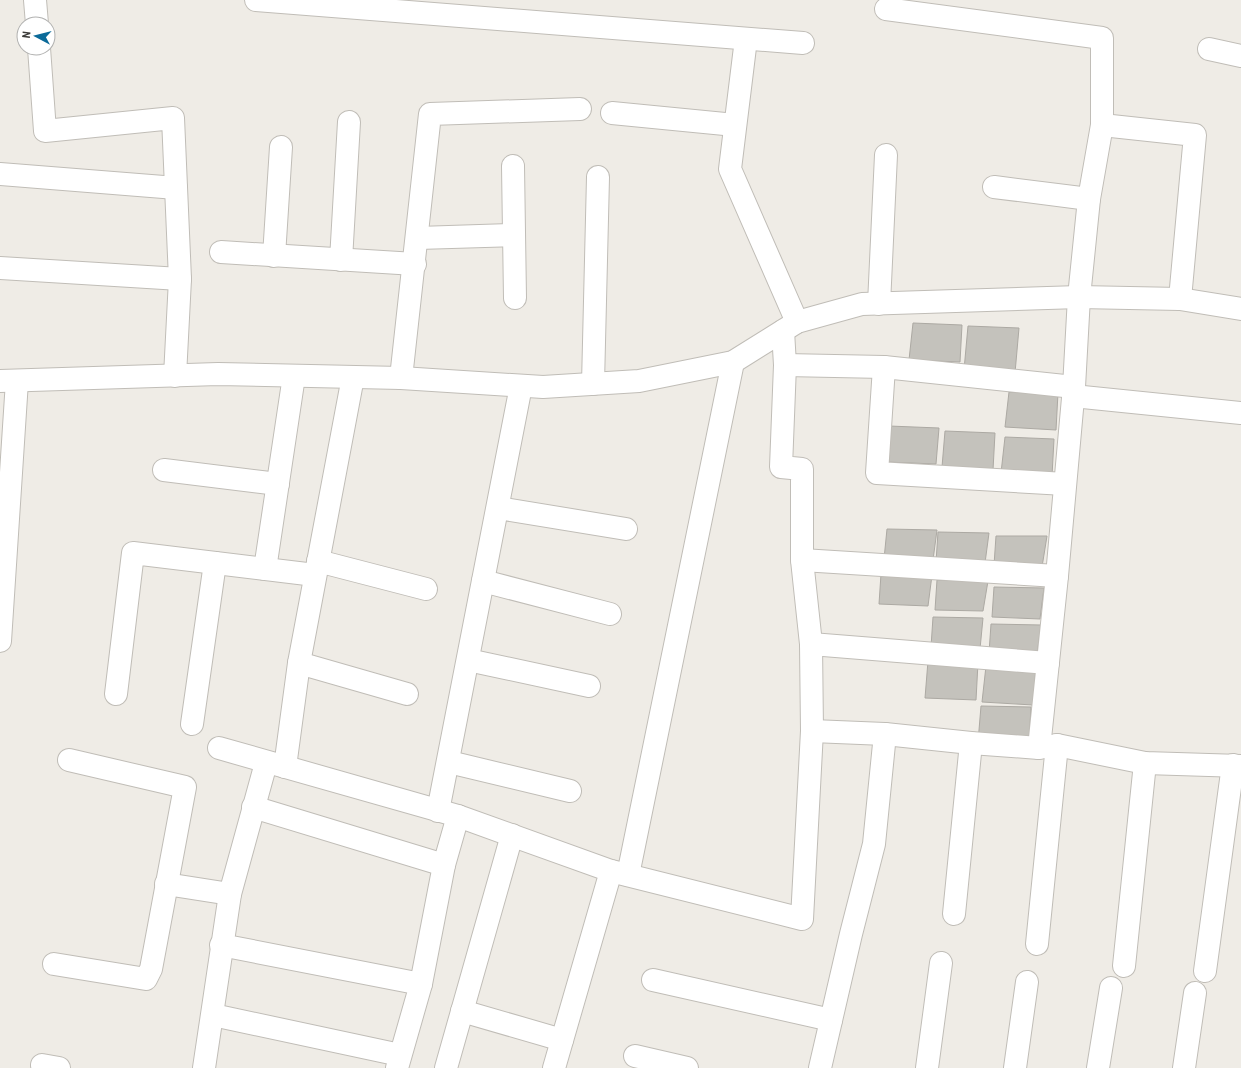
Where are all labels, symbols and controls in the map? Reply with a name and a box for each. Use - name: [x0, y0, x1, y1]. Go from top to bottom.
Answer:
- north arrow: [16, 16, 56, 56]
- text: N: [20, 30, 33, 39]

